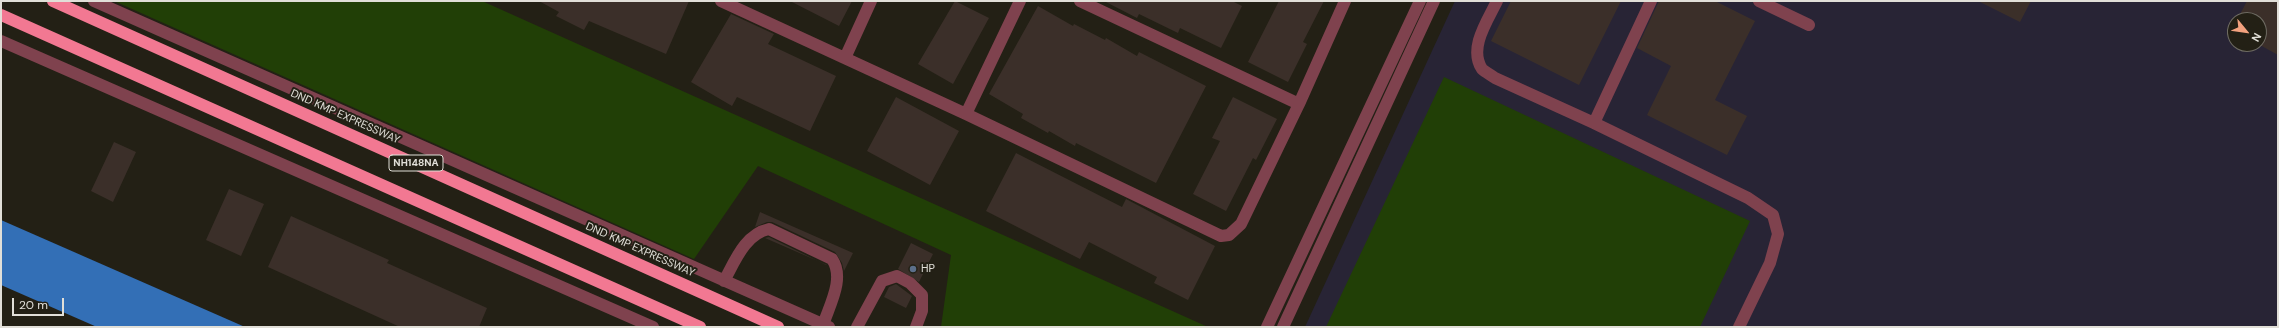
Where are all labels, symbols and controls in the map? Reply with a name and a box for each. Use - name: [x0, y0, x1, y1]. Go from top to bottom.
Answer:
- north arrow: [2227, 12, 2267, 52]
- text: N: [2249, 30, 2265, 44]
- street label: DND KMP EXPRESSWAY: [288, 87, 402, 147]
- road number: NH148NA: [389, 155, 443, 171]
- street label: DND KMP EXPRESSWAY: [583, 220, 697, 280]
- place label: HP: [921, 262, 935, 276]
- marker: HP: [908, 264, 918, 274]
- scale bar: [14, 290, 66, 316]
- text: 20 m: [19, 297, 48, 313]

